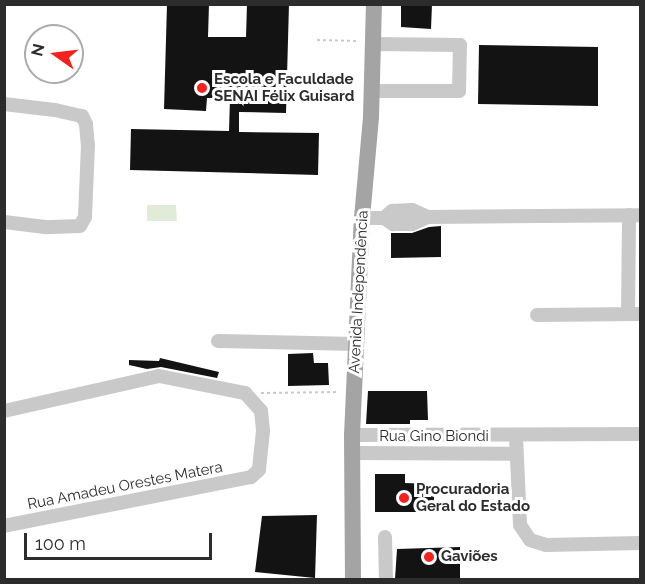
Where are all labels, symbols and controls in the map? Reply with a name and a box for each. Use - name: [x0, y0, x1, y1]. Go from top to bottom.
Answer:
- north arrow: [24, 24, 84, 84]
- text: N: [27, 42, 49, 58]
- place label: Escola e Faculdade SENAI Félix Guisard: [214, 70, 354, 105]
- marker: Escola e Faculdade SENAI Félix Guisard: [195, 81, 209, 95]
- street label: Avenida Independência: [346, 210, 372, 374]
- street label: Rua Gino Biondi: [379, 428, 489, 446]
- street label: Rua Amadeu Orestes Matera: [26, 458, 224, 514]
- place label: Procuradoria Geral do Estado: [416, 480, 530, 515]
- marker: Procuradoria Geral do Estado: [397, 491, 411, 505]
- scale bar: [27, 521, 214, 559]
- text: 100 m: [35, 533, 86, 554]
- place label: Gaviões: [441, 548, 498, 566]
- marker: Gaviões: [422, 550, 436, 564]

